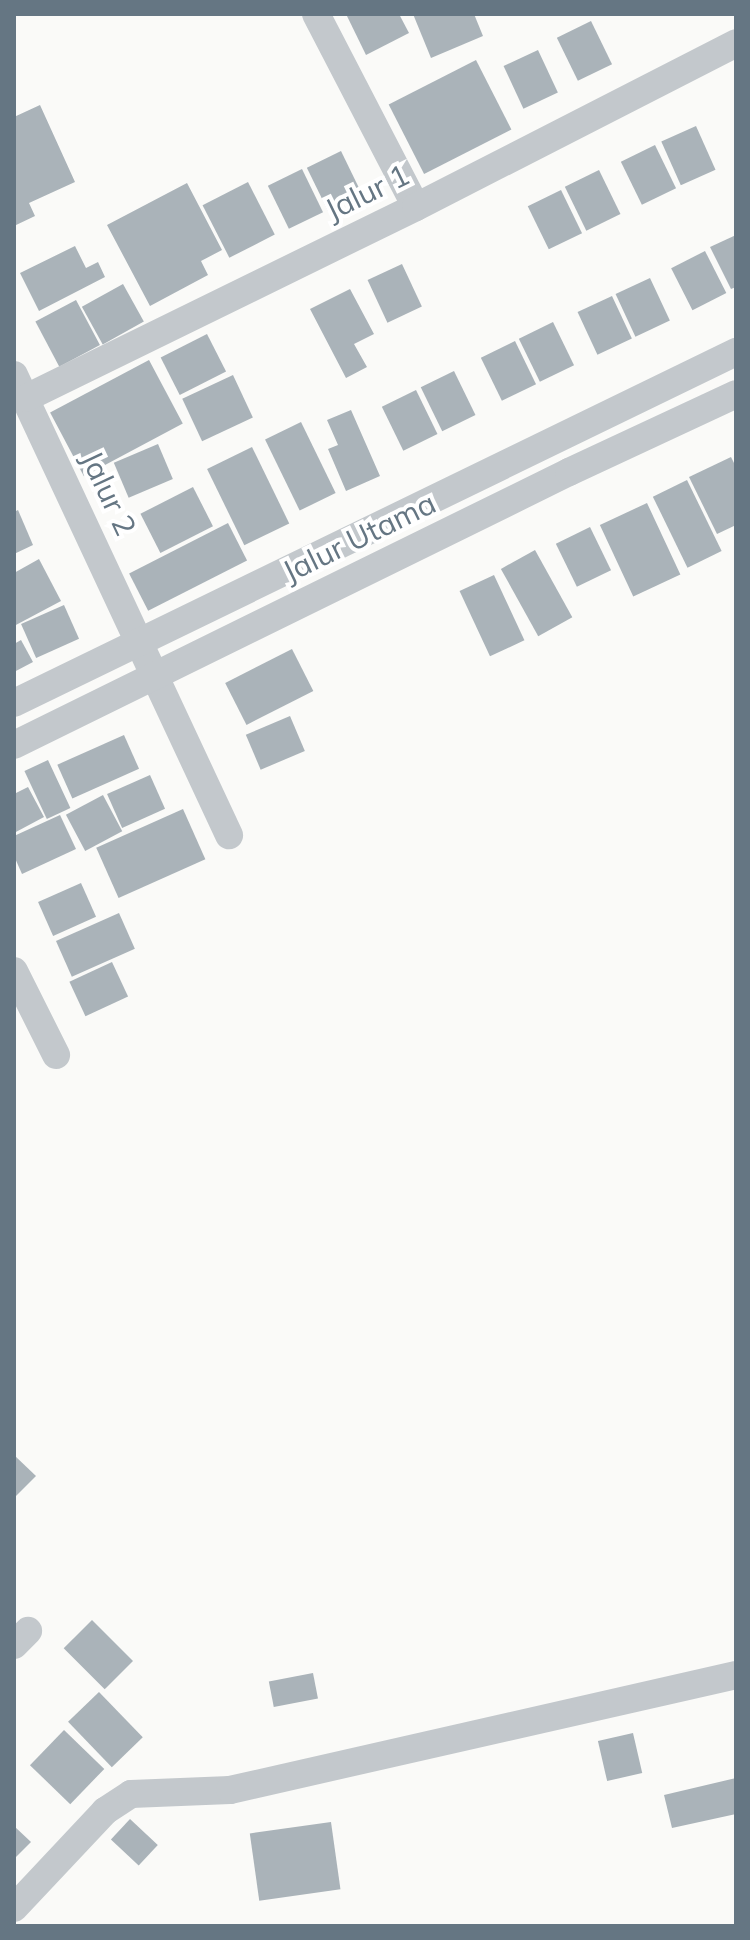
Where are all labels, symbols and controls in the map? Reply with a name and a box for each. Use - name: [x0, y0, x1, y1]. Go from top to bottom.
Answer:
- street label: Jalur 1: [319, 156, 415, 228]
- street label: Jalur 2: [74, 445, 144, 541]
- street label: Jalur Utama: [277, 484, 441, 590]

